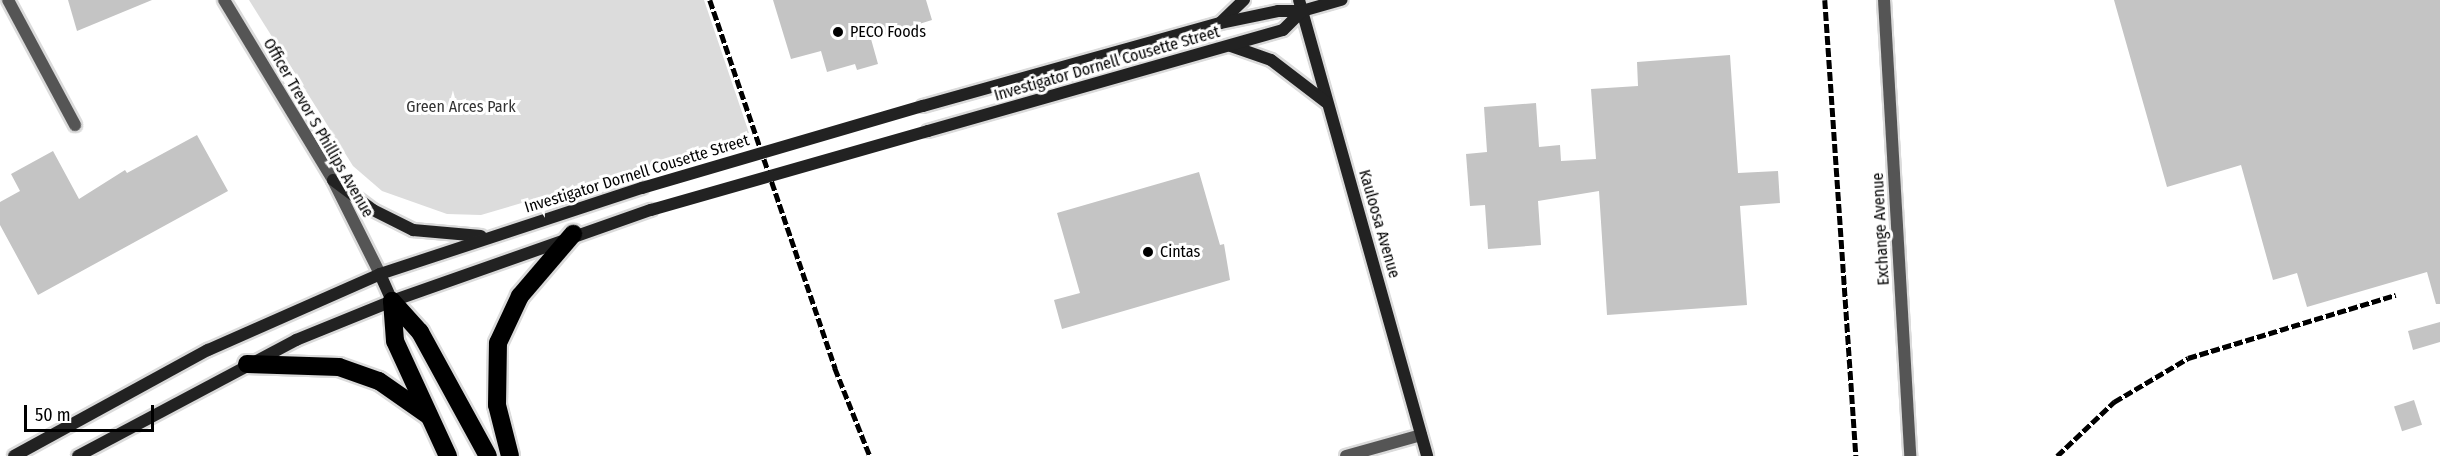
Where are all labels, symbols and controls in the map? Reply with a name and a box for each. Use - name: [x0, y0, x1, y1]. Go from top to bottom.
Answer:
- place label: PECO Foods: [850, 22, 926, 42]
- street label: Investigator Dornell Cousette Street: [992, 23, 1222, 105]
- marker: PECO Foods: [831, 25, 845, 39]
- street label: Officer Trevor S Phillips Avenue: [259, 35, 377, 221]
- park label: Green Arces Park: [406, 97, 516, 117]
- street label: Investigator Dornell Cousette Street: [522, 131, 752, 217]
- street label: Kauloosa Avenue: [1354, 168, 1404, 280]
- street label: Exchange Avenue: [1868, 172, 1894, 286]
- place label: Cintas: [1160, 242, 1200, 262]
- marker: Cintas: [1141, 245, 1155, 259]
- scale bar: [27, 393, 158, 431]
- text: 50 m: [35, 404, 71, 426]

